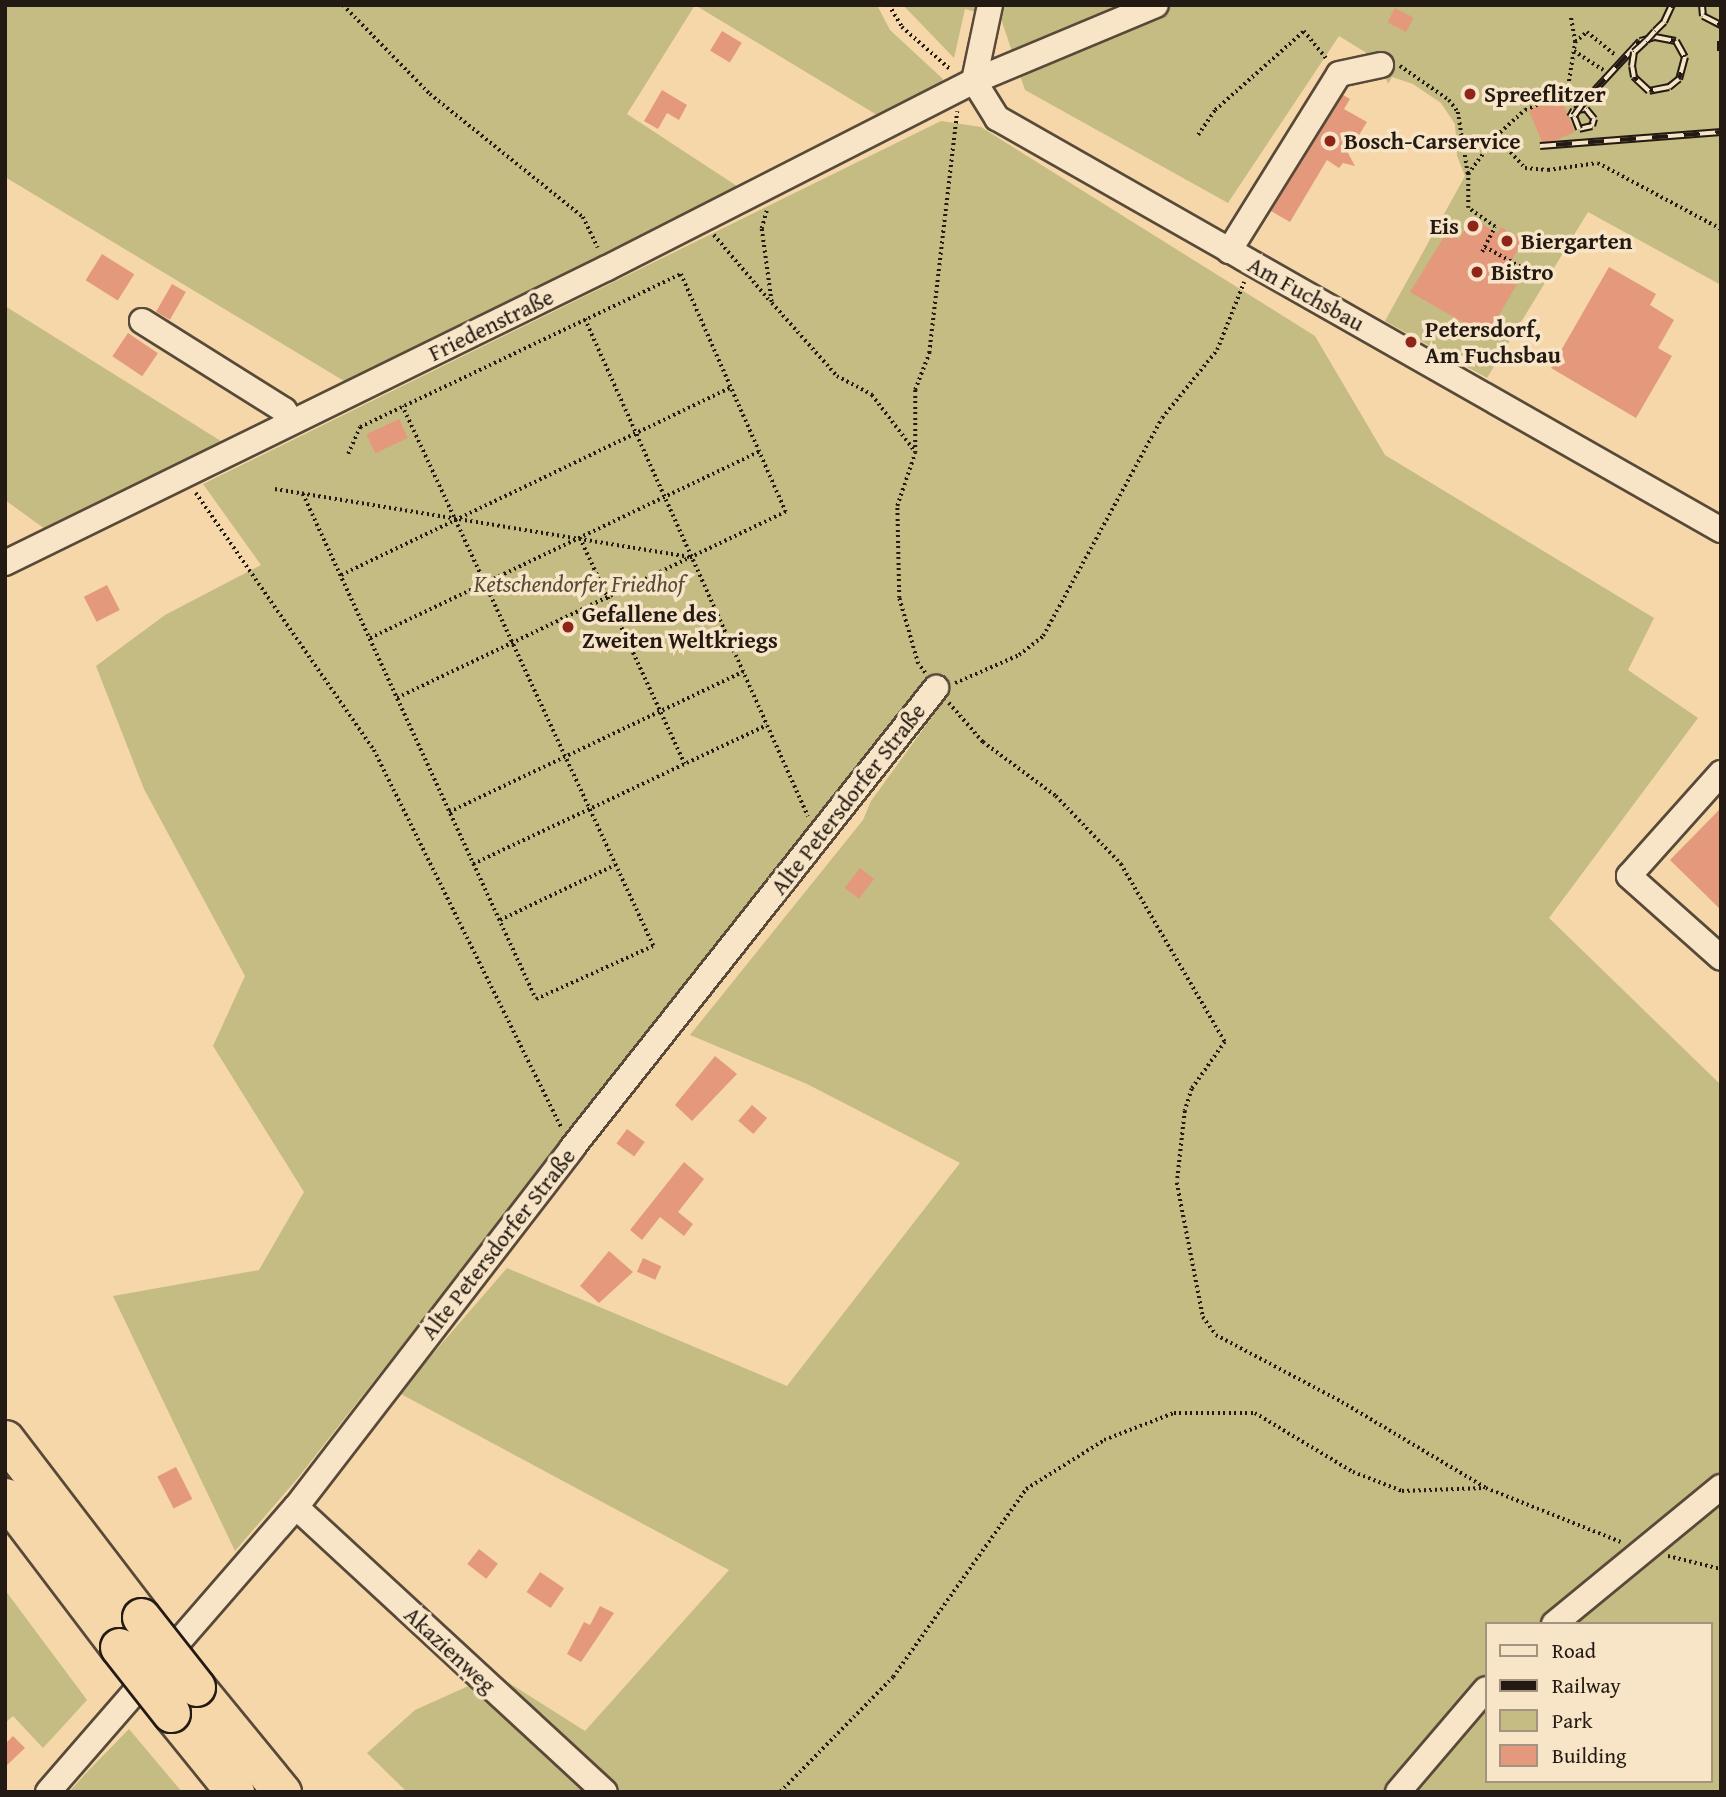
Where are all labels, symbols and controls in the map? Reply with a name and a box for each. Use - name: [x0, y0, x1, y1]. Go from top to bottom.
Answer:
- place label: Spreeflitzer: [1484, 80, 1606, 108]
- marker: Spreeflitzer: [1462, 86, 1478, 102]
- place label: Bosch-Carservice: [1344, 127, 1520, 155]
- marker: Bosch-Carservice: [1322, 133, 1338, 149]
- place label: Eis: [1430, 212, 1459, 240]
- marker: Eis: [1465, 218, 1481, 234]
- place label: Biergarten: [1521, 227, 1632, 255]
- marker: Biergarten: [1499, 233, 1515, 249]
- street label: Am Fuchsbau: [1243, 251, 1369, 337]
- place label: Bistro: [1491, 258, 1553, 286]
- marker: Bistro: [1469, 264, 1485, 280]
- street label: Friedenstraße: [424, 283, 558, 367]
- place label: Petersdorf, Am Fuchsbau: [1425, 315, 1561, 369]
- marker: Petersdorf, Am Fuchsbau: [1403, 334, 1419, 350]
- park label: Ketschendorfer Friedhof: [474, 570, 684, 598]
- place label: Gefallene des Zweiten Weltkriegs: [582, 600, 778, 654]
- marker: Gefallene des Zweiten Weltkriegs: [560, 619, 576, 635]
- street label: Alte Petersdorfer Straße: [765, 698, 931, 900]
- street label: Alte Petersdorfer Straße: [415, 1143, 581, 1345]
- street label: Akazienweg: [399, 1601, 501, 1699]
- legend: [1484, 1622, 1712, 1783]
- text: Road: [1552, 1635, 1596, 1666]
- text: Railway: [1552, 1670, 1621, 1701]
- text: Park: [1552, 1705, 1593, 1736]
- text: Building: [1552, 1740, 1626, 1771]

